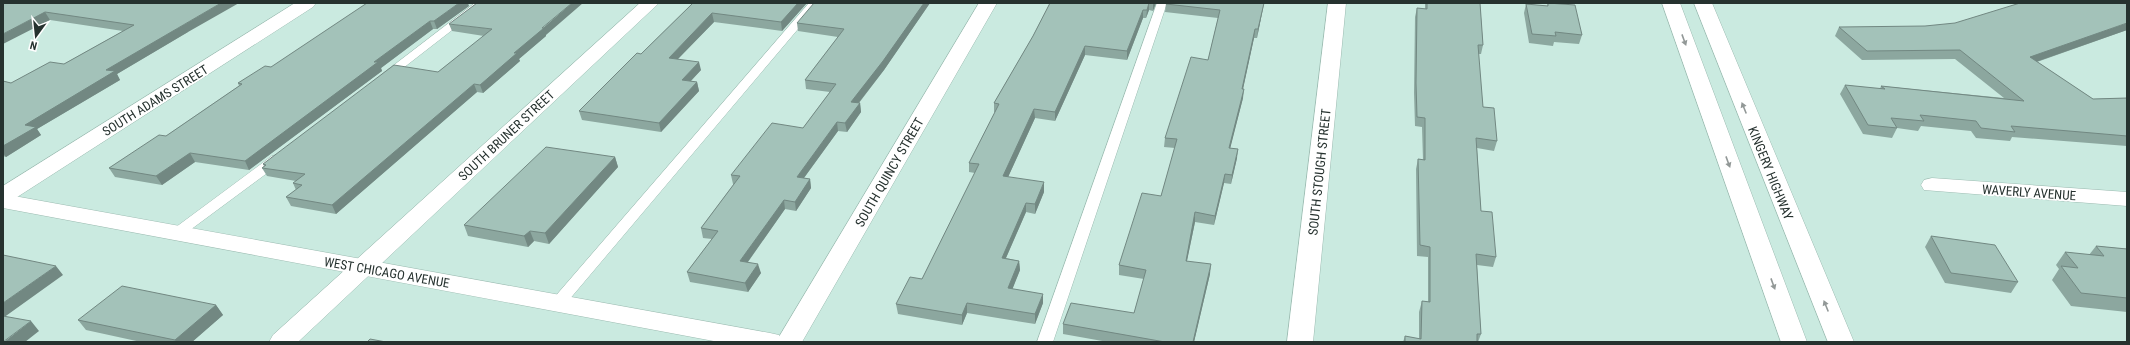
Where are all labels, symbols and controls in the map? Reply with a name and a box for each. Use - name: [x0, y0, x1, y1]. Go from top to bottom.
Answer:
- north arrow: [16, 16, 56, 56]
- one-way arrow: [1681, 34, 1687, 46]
- text: N: [28, 38, 38, 52]
- street label: SOUTH ADAMS STREET: [100, 62, 211, 139]
- street label: SOUTH BRUNER STREET: [455, 87, 558, 184]
- one-way arrow: [1741, 103, 1747, 114]
- street label: SOUTH STOUGH STREET: [1305, 108, 1334, 236]
- street label: SOUTH QUINCY STREET: [852, 115, 927, 229]
- street label: KINGERY HIGHWAY: [1745, 124, 1796, 222]
- one-way arrow: [1725, 156, 1731, 168]
- street label: WAVERLY AVENUE: [1981, 182, 2076, 203]
- street label: WEST CHICAGO AVENUE: [323, 254, 451, 291]
- one-way arrow: [1770, 279, 1776, 291]
- one-way arrow: [1823, 300, 1829, 311]

